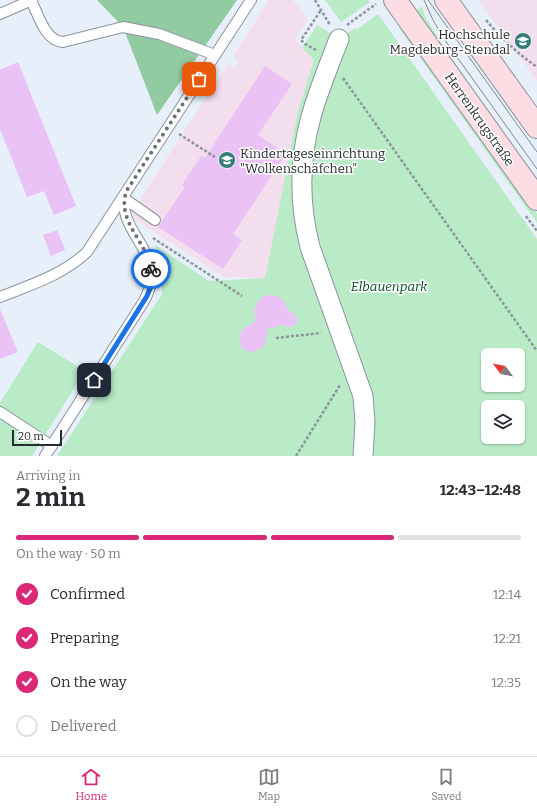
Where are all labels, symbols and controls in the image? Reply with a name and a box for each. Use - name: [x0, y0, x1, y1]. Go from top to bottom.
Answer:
- place label: Hochschule Magdeburg-Stendal: [389, 27, 510, 57]
- school or university icon: Hochschule Magdeburg-Stendal: [513, 31, 533, 51]
- pin: [182, 62, 216, 96]
- icon: bag: [188, 68, 210, 90]
- street label: Herrenkrugstraße: [442, 70, 517, 169]
- place label: Kindertageseinrichtung "Wolkenschäfchen": [240, 146, 385, 176]
- school or university icon: Kindertageseinrichtung "Wolkenschäfchen": [217, 150, 237, 170]
- courier: [131, 249, 171, 289]
- icon: bike: [140, 258, 162, 280]
- park label: Elbauenpark: [351, 279, 428, 294]
- north arrow: [481, 348, 525, 392]
- map controls: [481, 348, 525, 444]
- pin: [77, 363, 111, 397]
- icon: home: [83, 369, 105, 391]
- button: layers: [481, 400, 525, 444]
- scale bar: [12, 428, 62, 447]
- text: 20 m: [18, 430, 44, 443]
- text: Arriving in: [16, 468, 81, 483]
- text: 12:43–12:48: [440, 481, 521, 499]
- text: 2 min: [16, 482, 85, 513]
- text: On the way · 50 m: [16, 546, 121, 561]
- icon: check: [16, 583, 38, 605]
- text: Confirmed: [50, 585, 125, 603]
- text: 12:14: [493, 587, 521, 602]
- icon: check: [16, 627, 38, 649]
- text: Preparing: [50, 629, 119, 647]
- text: 12:21: [494, 631, 521, 646]
- icon: check: [16, 671, 38, 693]
- text: On the way: [50, 673, 127, 691]
- text: 12:35: [492, 675, 521, 690]
- text: Delivered: [50, 717, 117, 735]
- tab: Home: [76, 766, 107, 803]
- tab: Map: [258, 766, 280, 803]
- tab: Saved: [431, 766, 461, 803]

